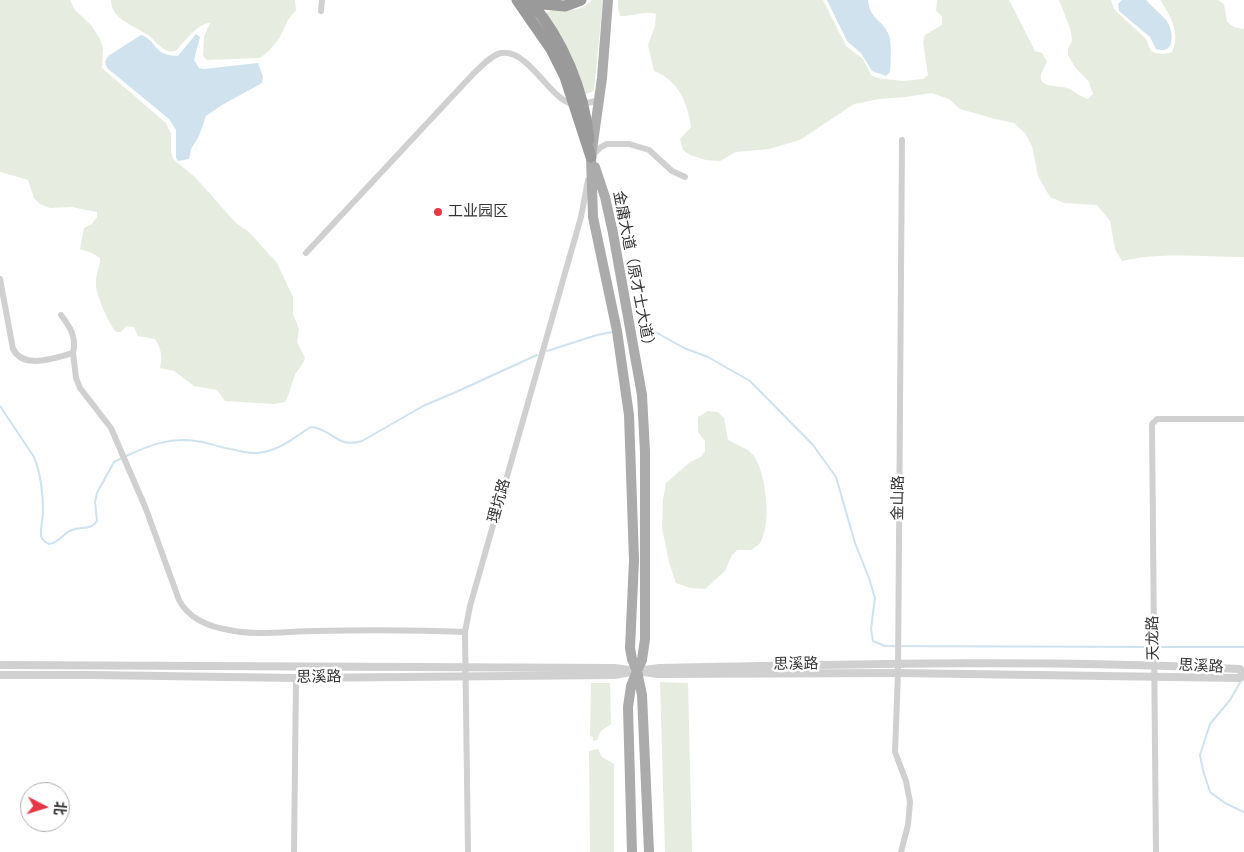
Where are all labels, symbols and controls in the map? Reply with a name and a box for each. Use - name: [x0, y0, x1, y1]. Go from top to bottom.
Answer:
- street label: 金庸大道（原才士大道）: [608, 189, 658, 355]
- place label: 工业园区: [448, 203, 508, 221]
- marker: 工业园区: [432, 206, 444, 218]
- street label: 金山路: [890, 475, 908, 521]
- street label: 理坑路: [485, 477, 515, 525]
- street label: 天龙路: [1145, 615, 1163, 661]
- street label: 思溪路: [773, 656, 819, 674]
- street label: 思溪路: [1178, 657, 1224, 677]
- street label: 思溪路: [296, 669, 342, 687]
- north arrow: [20, 782, 70, 832]
- text: 北: [49, 800, 70, 816]

